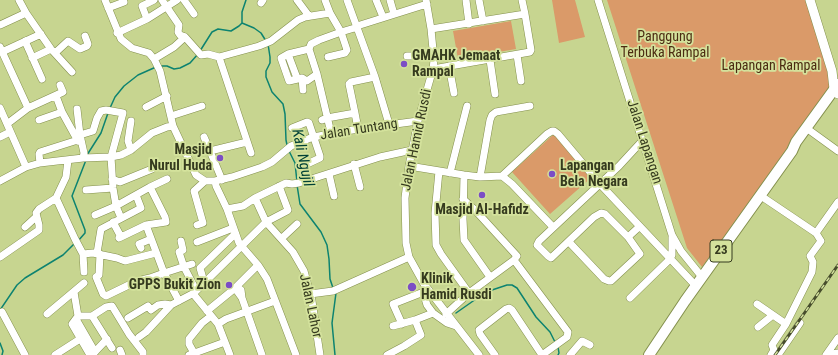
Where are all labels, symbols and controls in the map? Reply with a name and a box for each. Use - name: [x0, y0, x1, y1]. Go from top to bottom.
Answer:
- park label: Panggung Terbuka Rampal: [621, 29, 709, 62]
- place label: GMAHK Jemaat Rampal: [412, 48, 500, 80]
- park label: Lapangan Rampal: [722, 58, 820, 74]
- marker: GMAHK Jemaat Rampal: [399, 59, 409, 69]
- street label: Jalan Hamid Rusdi: [398, 88, 436, 192]
- street label: Jalan Lapangan: [622, 98, 666, 186]
- street label: Jalan Tuntang: [319, 116, 399, 144]
- water label: Kali Ngujil: [287, 128, 317, 188]
- place label: Masjid Nurul Huda: [149, 142, 212, 174]
- marker: Masjid Nurul Huda: [215, 153, 225, 163]
- place label: Lapangan Bela Negara: [560, 158, 628, 190]
- marker: Lapangan Bela Negara: [547, 169, 557, 179]
- marker: Masjid Al-Hafidz: [477, 190, 487, 200]
- place label: Masjid Al-Hafidz: [435, 202, 529, 218]
- road number: 23: [710, 240, 732, 262]
- place label: Klinik Hamid Rusdi: [421, 271, 492, 304]
- street label: Jalan Lahor: [295, 273, 325, 339]
- place label: GPPS Bukit Zion: [129, 277, 221, 293]
- marker: GPPS Bukit Zion: [224, 280, 234, 290]
- marker: Klinik Hamid Rusdi: [406, 281, 418, 293]

